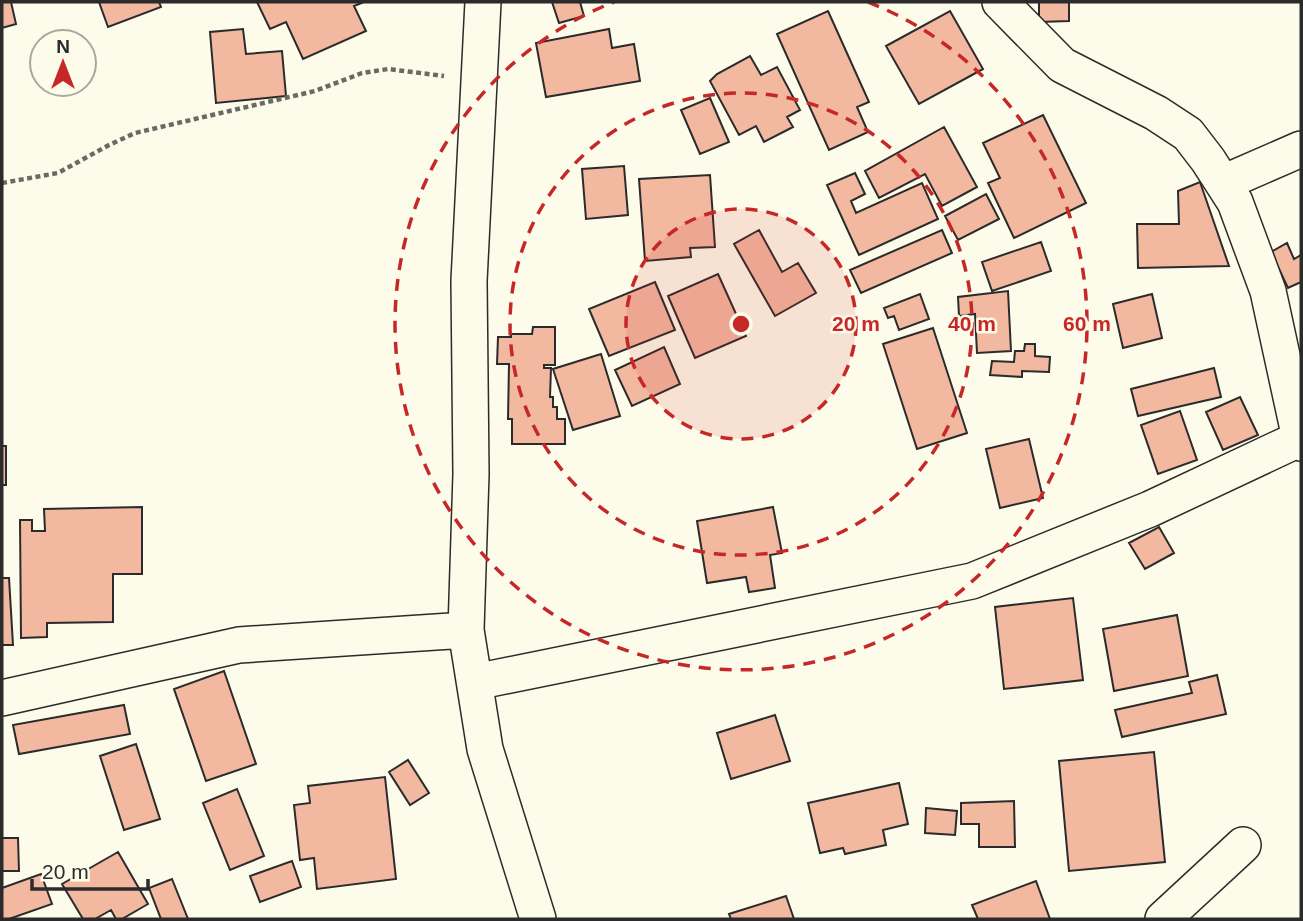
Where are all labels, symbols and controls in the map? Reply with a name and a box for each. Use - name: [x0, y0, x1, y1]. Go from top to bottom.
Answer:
- north arrow: [28, 28, 98, 98]
- text: N: [56, 36, 70, 57]
- centre of rings: [729, 312, 753, 336]
- text: 20 m: [832, 312, 880, 335]
- text: 40 m: [948, 312, 996, 335]
- text: 60 m: [1063, 312, 1111, 335]
- scale bar: [32, 848, 147, 892]
- text: 20 m: [42, 860, 89, 883]

